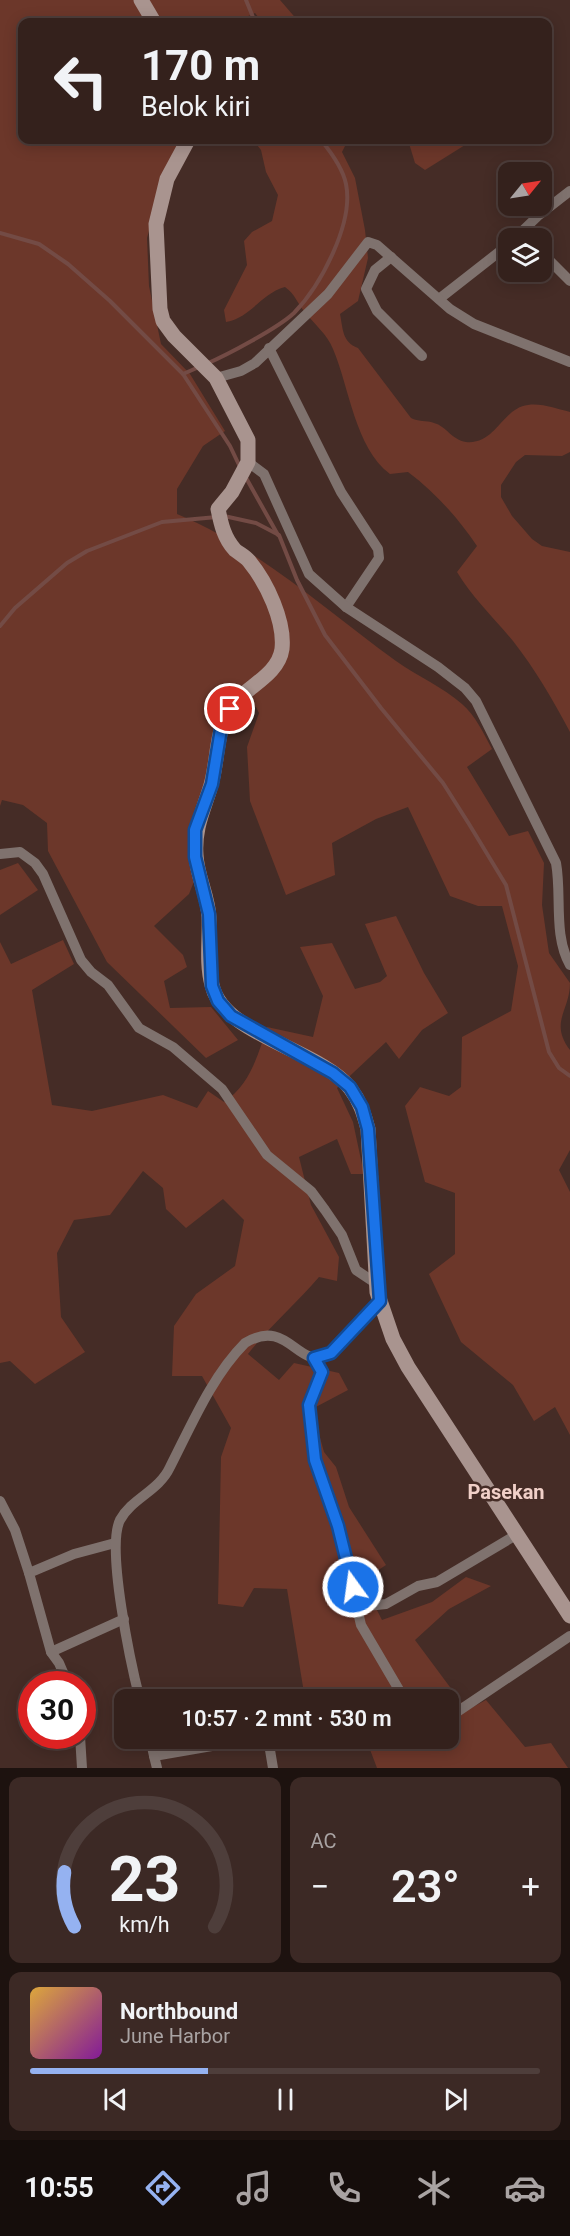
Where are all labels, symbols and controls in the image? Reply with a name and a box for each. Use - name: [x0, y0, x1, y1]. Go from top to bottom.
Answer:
- text: 170 m: [141, 41, 260, 90]
- icon: left: [42, 42, 120, 120]
- text: Belok kiri: [141, 91, 250, 123]
- north arrow: [498, 162, 552, 216]
- map controls: [498, 162, 552, 282]
- button: layers: [498, 228, 552, 282]
- pin: [204, 683, 255, 734]
- icon: arrive: [213, 692, 246, 725]
- district label: Pasekan: [467, 1480, 545, 1504]
- position arrow: [321, 1555, 385, 1619]
- speed limit sign: 30: [18, 1671, 96, 1749]
- text: 10:57 · 2 mnt · 530 m: [181, 1706, 392, 1731]
- text: AC: [311, 1829, 336, 1853]
- text: 23: [109, 1843, 181, 1916]
- text: 23°: [391, 1860, 460, 1913]
- text: −: [311, 1867, 329, 1906]
- text: +: [521, 1867, 540, 1906]
- text: km/h: [120, 1912, 170, 1937]
- text: Northbound: [120, 1999, 238, 2024]
- text: June Harbor: [120, 2024, 230, 2048]
- icon: previous: [99, 2083, 132, 2116]
- icon: pause: [269, 2083, 302, 2116]
- icon: next: [439, 2083, 472, 2116]
- icon: directions: [142, 2167, 184, 2209]
- icon: music: [233, 2167, 275, 2209]
- icon: phone: [323, 2167, 365, 2209]
- icon: climate: [413, 2167, 455, 2209]
- icon: car: [504, 2167, 546, 2209]
- text: 10:55: [24, 2172, 94, 2204]

